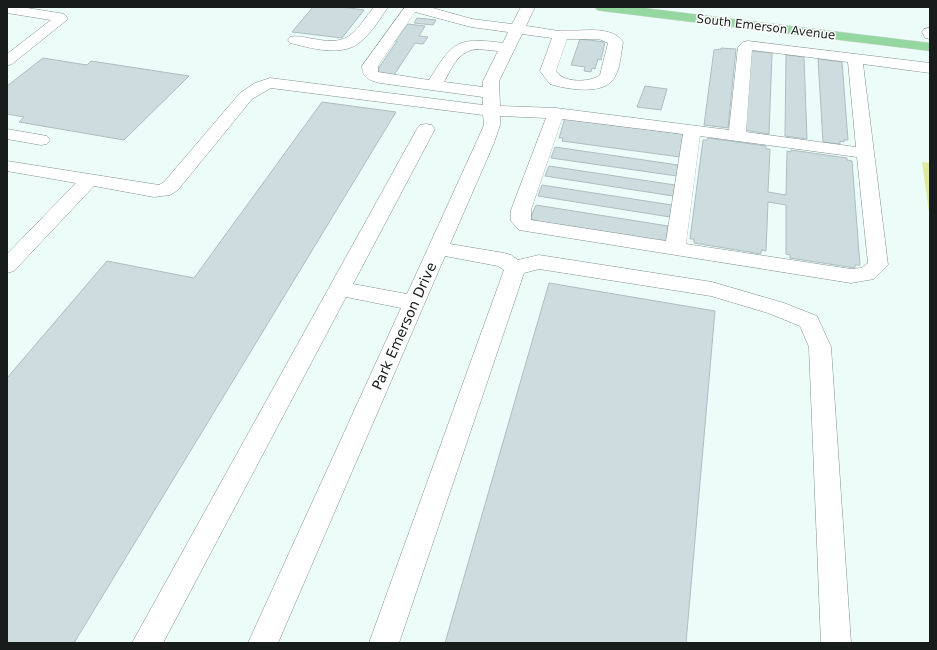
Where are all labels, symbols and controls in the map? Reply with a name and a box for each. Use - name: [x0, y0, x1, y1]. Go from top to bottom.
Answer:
- street label: South Emerson Avenue: [696, 12, 836, 42]
- street label: Park Emerson Drive: [369, 260, 439, 392]

